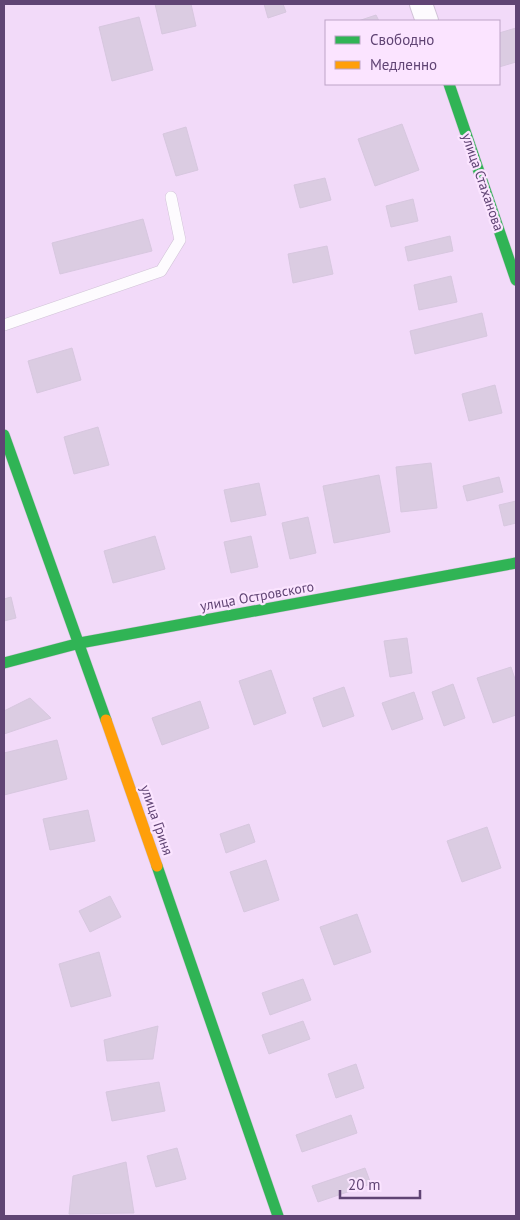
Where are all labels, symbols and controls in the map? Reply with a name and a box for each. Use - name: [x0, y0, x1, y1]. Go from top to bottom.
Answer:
- legend: [325, 20, 500, 85]
- text: Свободно: [370, 30, 434, 49]
- text: Медленно: [370, 55, 437, 74]
- street label: улица Стаханова: [458, 131, 508, 233]
- street label: улица Островского: [199, 577, 315, 615]
- street label: улица Гриня: [137, 782, 177, 858]
- scale bar: [340, 1168, 420, 1200]
- text: 20 m: [348, 1175, 381, 1194]

